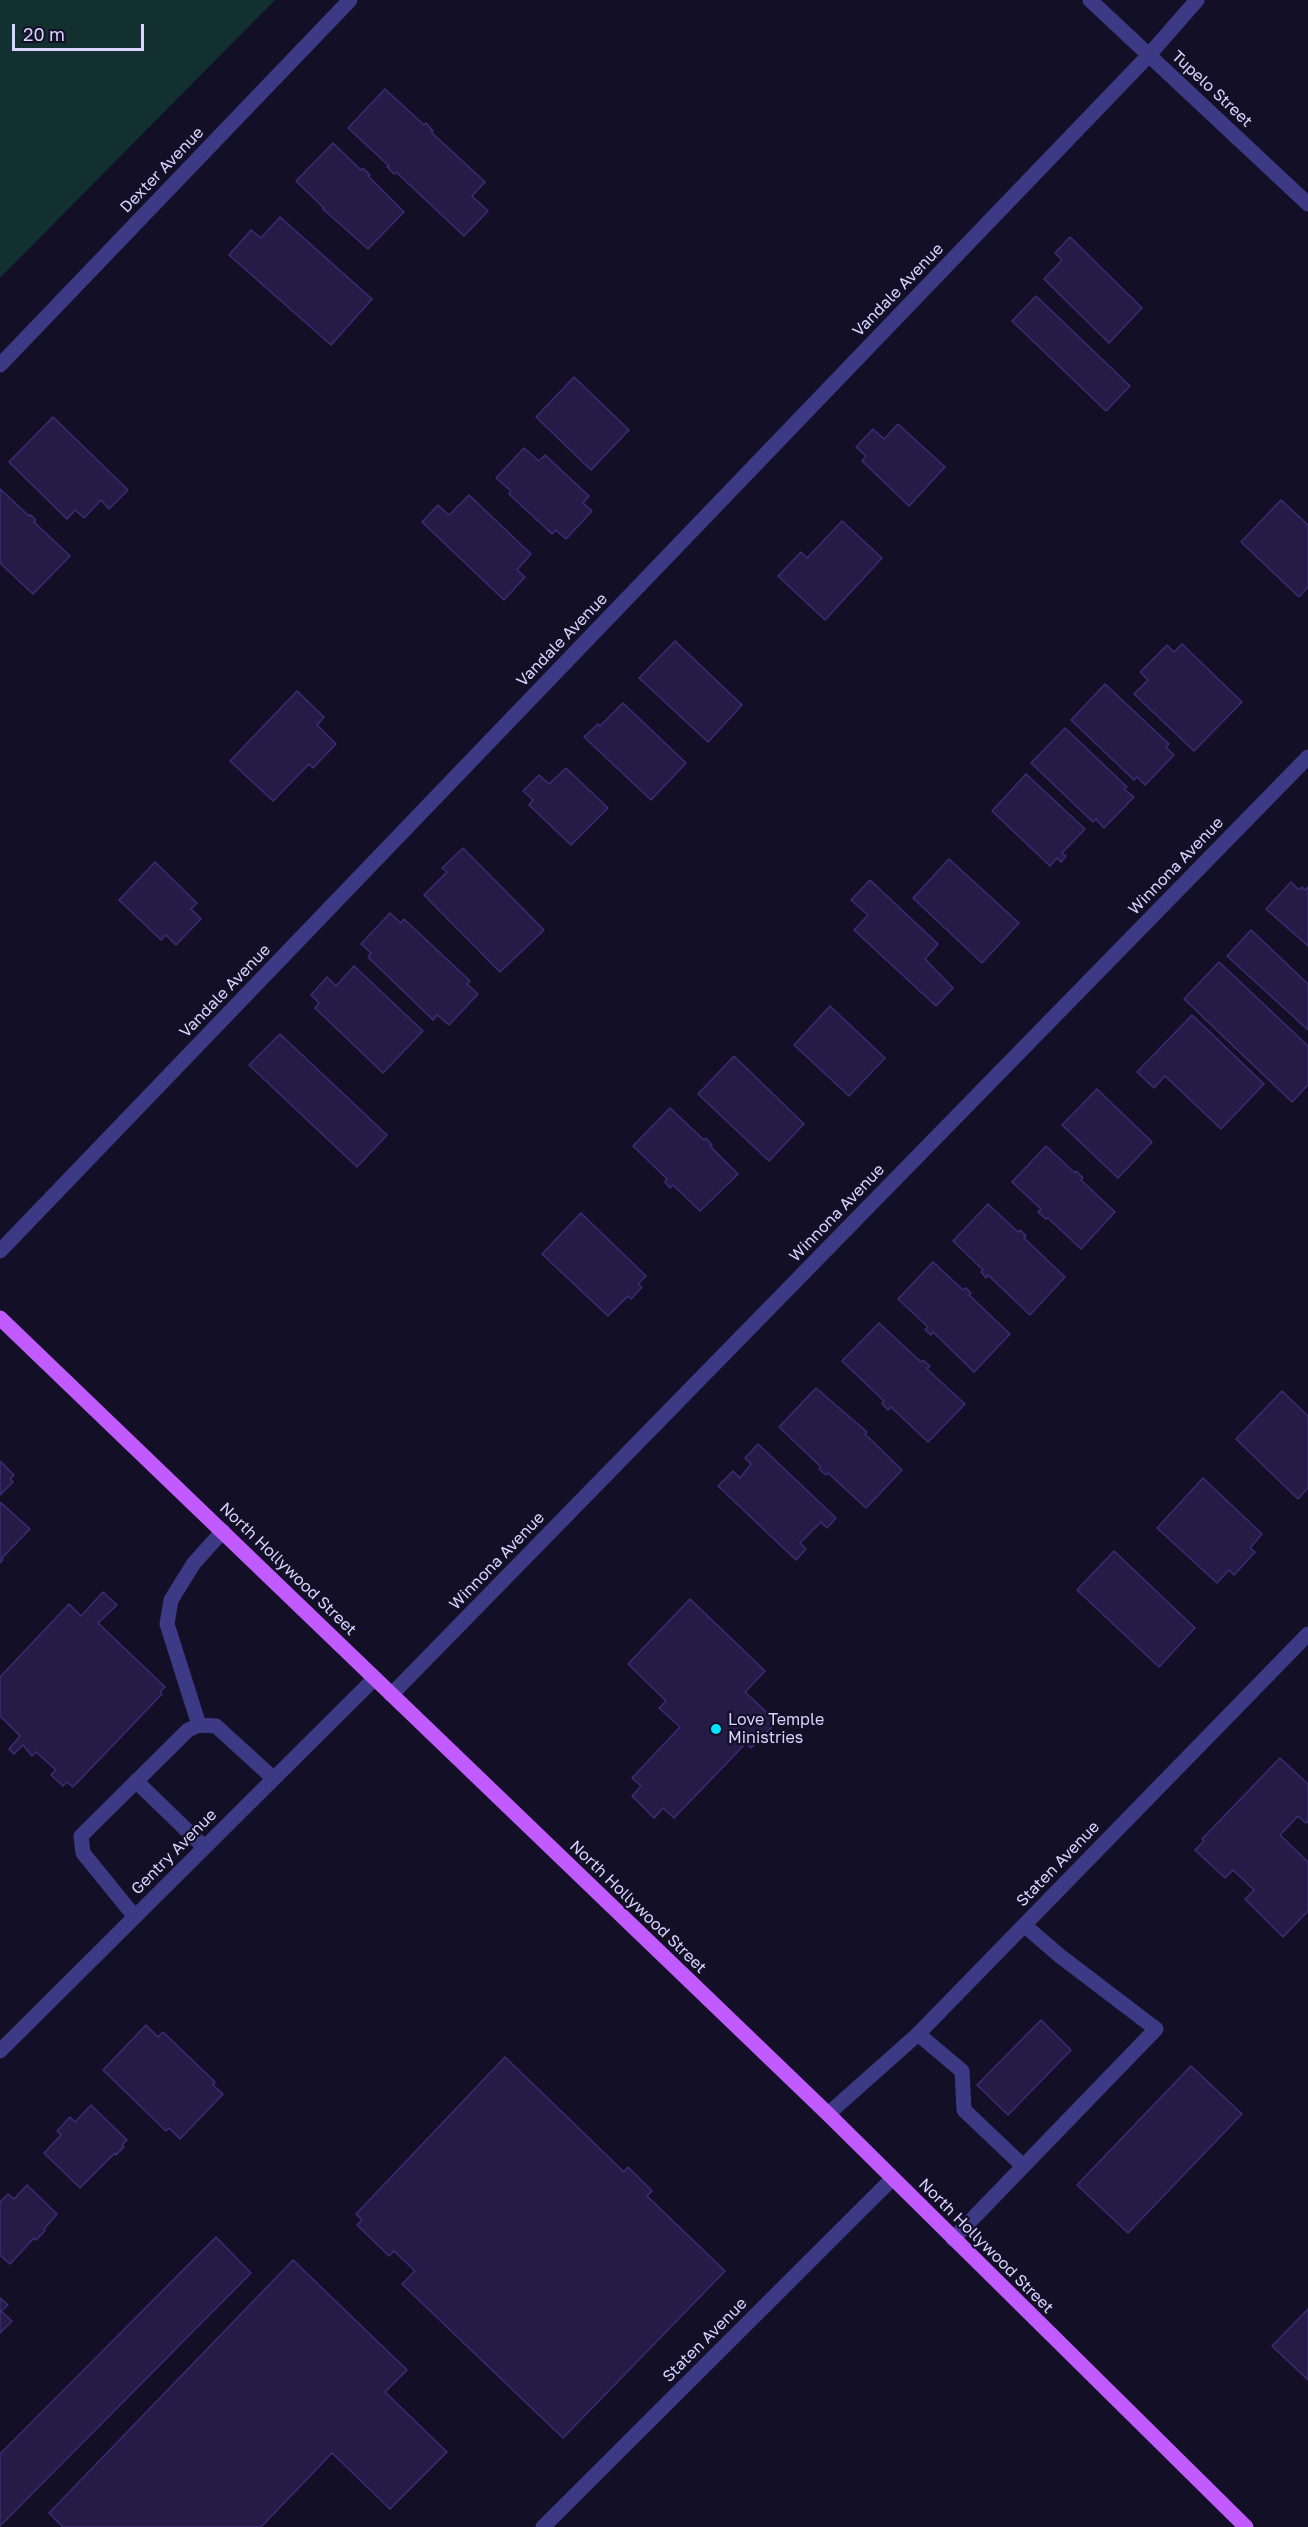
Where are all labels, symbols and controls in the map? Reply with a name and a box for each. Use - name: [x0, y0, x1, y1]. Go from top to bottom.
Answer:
- scale bar: [15, 12, 147, 50]
- text: 20 m: [23, 23, 65, 45]
- street label: Tupelo Street: [1168, 47, 1256, 131]
- street label: Dexter Avenue: [116, 123, 208, 217]
- street label: Vandale Avenue: [849, 239, 947, 341]
- street label: Vandale Avenue: [513, 589, 611, 691]
- street label: Winnona Avenue: [1125, 813, 1227, 919]
- street label: Vandale Avenue: [176, 940, 274, 1042]
- street label: Winnona Avenue: [786, 1160, 888, 1266]
- street label: North Hollywood Street: [216, 1499, 360, 1639]
- street label: Winnona Avenue: [446, 1508, 548, 1614]
- place label: Love Temple Ministries: [728, 1710, 824, 1748]
- marker: Love Temple Ministries: [709, 1722, 723, 1736]
- street label: Gentry Avenue: [127, 1805, 221, 1899]
- street label: Staten Avenue: [1012, 1817, 1104, 1911]
- street label: North Hollywood Street: [566, 1837, 710, 1977]
- street label: North Hollywood Street: [915, 2175, 1057, 2317]
- street label: Staten Avenue: [659, 2294, 751, 2386]

